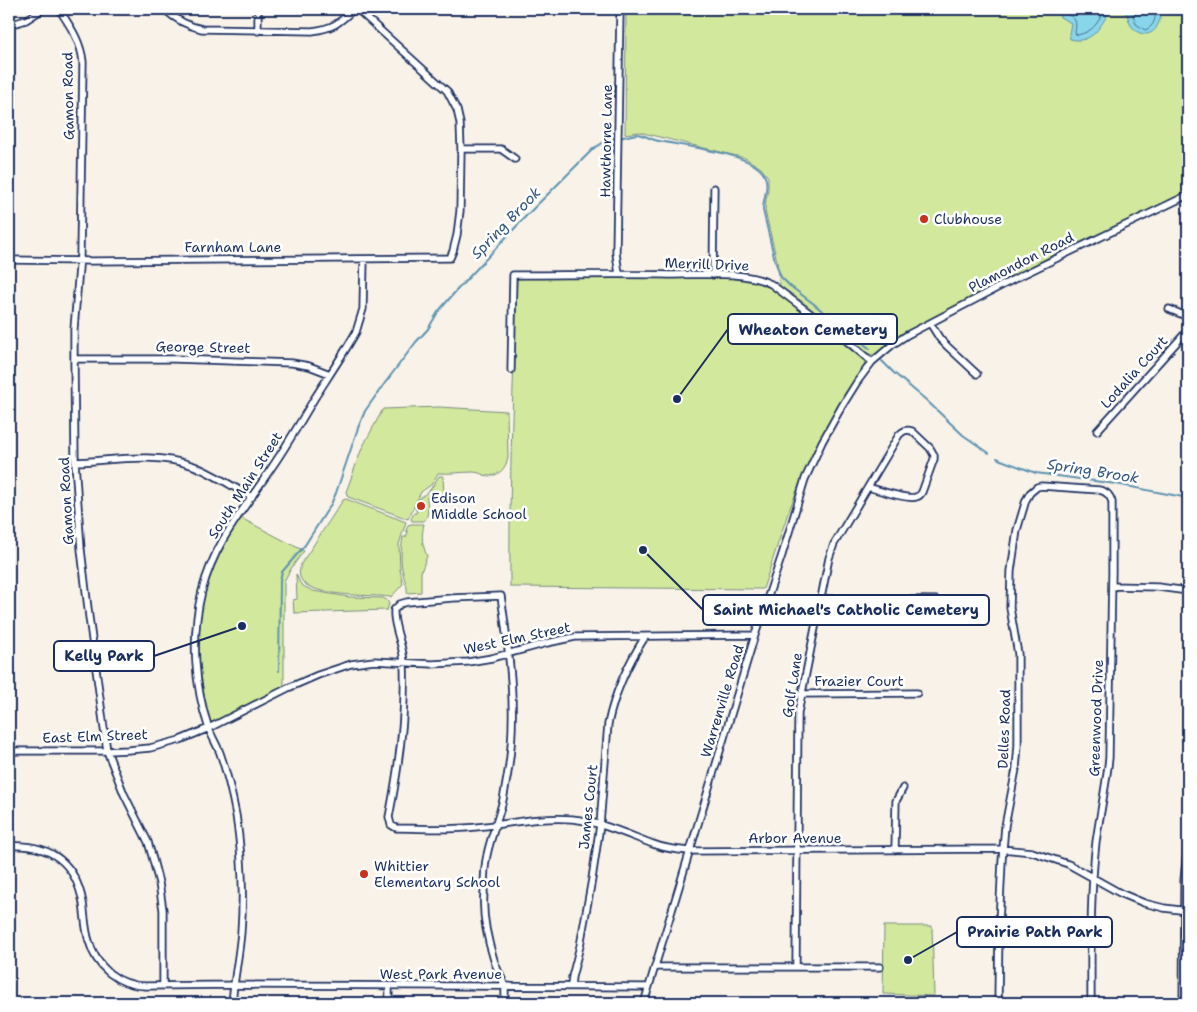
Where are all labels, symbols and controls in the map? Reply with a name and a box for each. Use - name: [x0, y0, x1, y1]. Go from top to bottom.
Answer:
- street label: Gamon Road: [58, 52, 78, 140]
- street label: Hawthorne Lane: [596, 84, 616, 198]
- water label: Spring Brook: [467, 182, 546, 263]
- place label: Clubhouse: [934, 210, 1002, 228]
- marker: Clubhouse: [918, 213, 930, 225]
- street label: Plamondon Road: [965, 228, 1077, 296]
- street label: Farnham Lane: [184, 238, 282, 256]
- street label: Merrill Drive: [664, 254, 750, 274]
- callout: Wheaton Cemetery: [728, 314, 897, 344]
- text: Wheaton Cemetery: [738, 320, 888, 340]
- street label: Lodalia Court: [1097, 332, 1171, 412]
- street label: George Street: [155, 337, 251, 357]
- street label: South Main Street: [204, 428, 286, 542]
- water label: Spring Brook: [1046, 454, 1141, 488]
- street label: Gamon Road: [55, 456, 77, 546]
- place label: Edison Middle School: [431, 489, 527, 523]
- marker: Edison Middle School: [415, 500, 427, 512]
- callout: Saint Michael's Catholic Cemetery: [703, 595, 989, 625]
- text: Saint Michael's Catholic Cemetery: [713, 600, 979, 620]
- street label: West Elm Street: [462, 618, 572, 658]
- callout: Kelly Park: [54, 641, 154, 671]
- street label: Warrenville Road: [696, 642, 748, 760]
- text: Kelly Park: [64, 646, 144, 666]
- street label: Golf Lane: [778, 651, 806, 719]
- street label: Greenwood Drive: [1085, 659, 1107, 777]
- street label: Frazier Court: [814, 672, 904, 690]
- street label: Delles Road: [994, 689, 1014, 769]
- street label: East Elm Street: [42, 725, 148, 747]
- street label: James Court: [575, 764, 601, 850]
- street label: Arbor Avenue: [748, 829, 842, 847]
- place label: Whittier Elementary School: [374, 857, 501, 891]
- marker: Whittier Elementary School: [358, 868, 370, 880]
- callout: Prairie Path Park: [957, 917, 1112, 947]
- text: Prairie Path Park: [967, 922, 1103, 942]
- street label: West Park Avenue: [380, 965, 502, 983]

